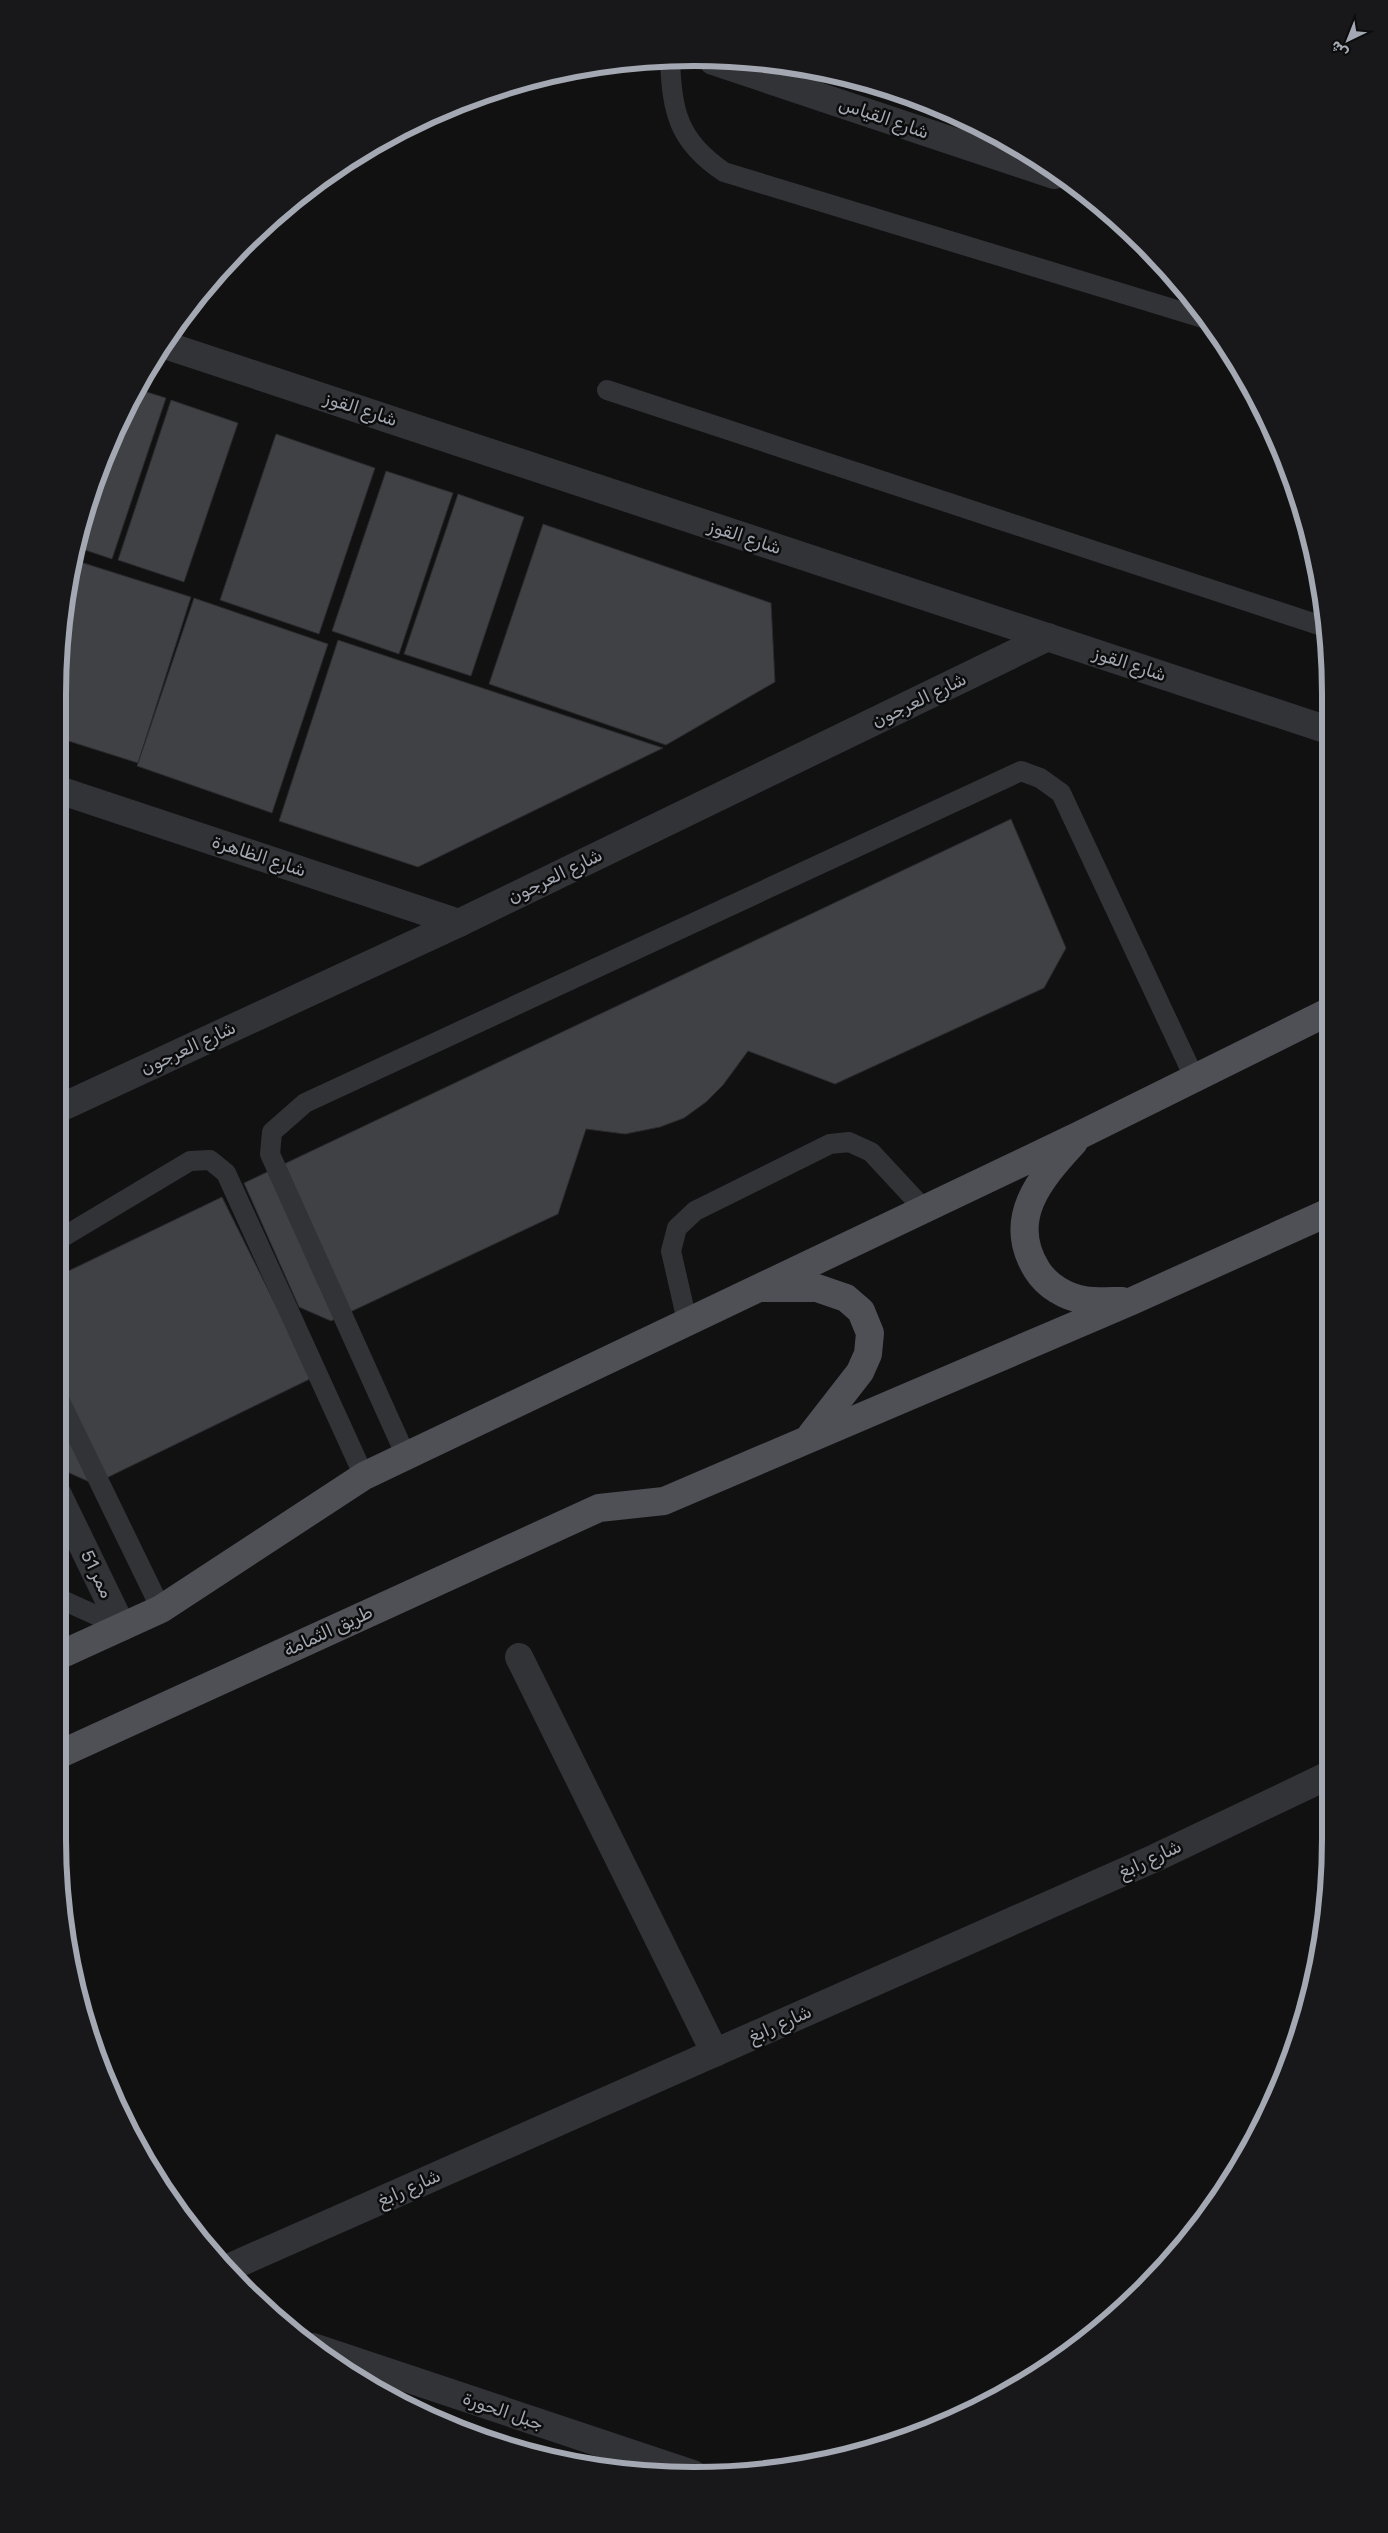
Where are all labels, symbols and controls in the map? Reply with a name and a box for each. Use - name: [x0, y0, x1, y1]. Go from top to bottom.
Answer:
- north arrow: [1323, 15, 1373, 65]
- text: ش: [1327, 37, 1352, 61]
- street label: شارع القياس: [836, 92, 932, 145]
- street label: شارع القوز: [321, 387, 400, 432]
- street label: شارع القوز: [705, 515, 784, 560]
- street label: شارع القوز: [1090, 642, 1169, 687]
- street label: شارع العرجون: [868, 668, 970, 733]
- street label: شارع الظاهرة: [209, 830, 309, 882]
- street label: شارع العرجون: [504, 844, 606, 909]
- street label: شارع العرجون: [137, 1016, 240, 1081]
- street label: ممر 51: [76, 1546, 118, 1602]
- street label: طريق الثمامة: [280, 1601, 376, 1661]
- street label: شارع رابغ: [1115, 1835, 1186, 1885]
- street label: شارع رابغ: [745, 2000, 816, 2049]
- street label: شارع رابغ: [374, 2164, 445, 2213]
- street label: جبل الحورة: [460, 2387, 546, 2435]

